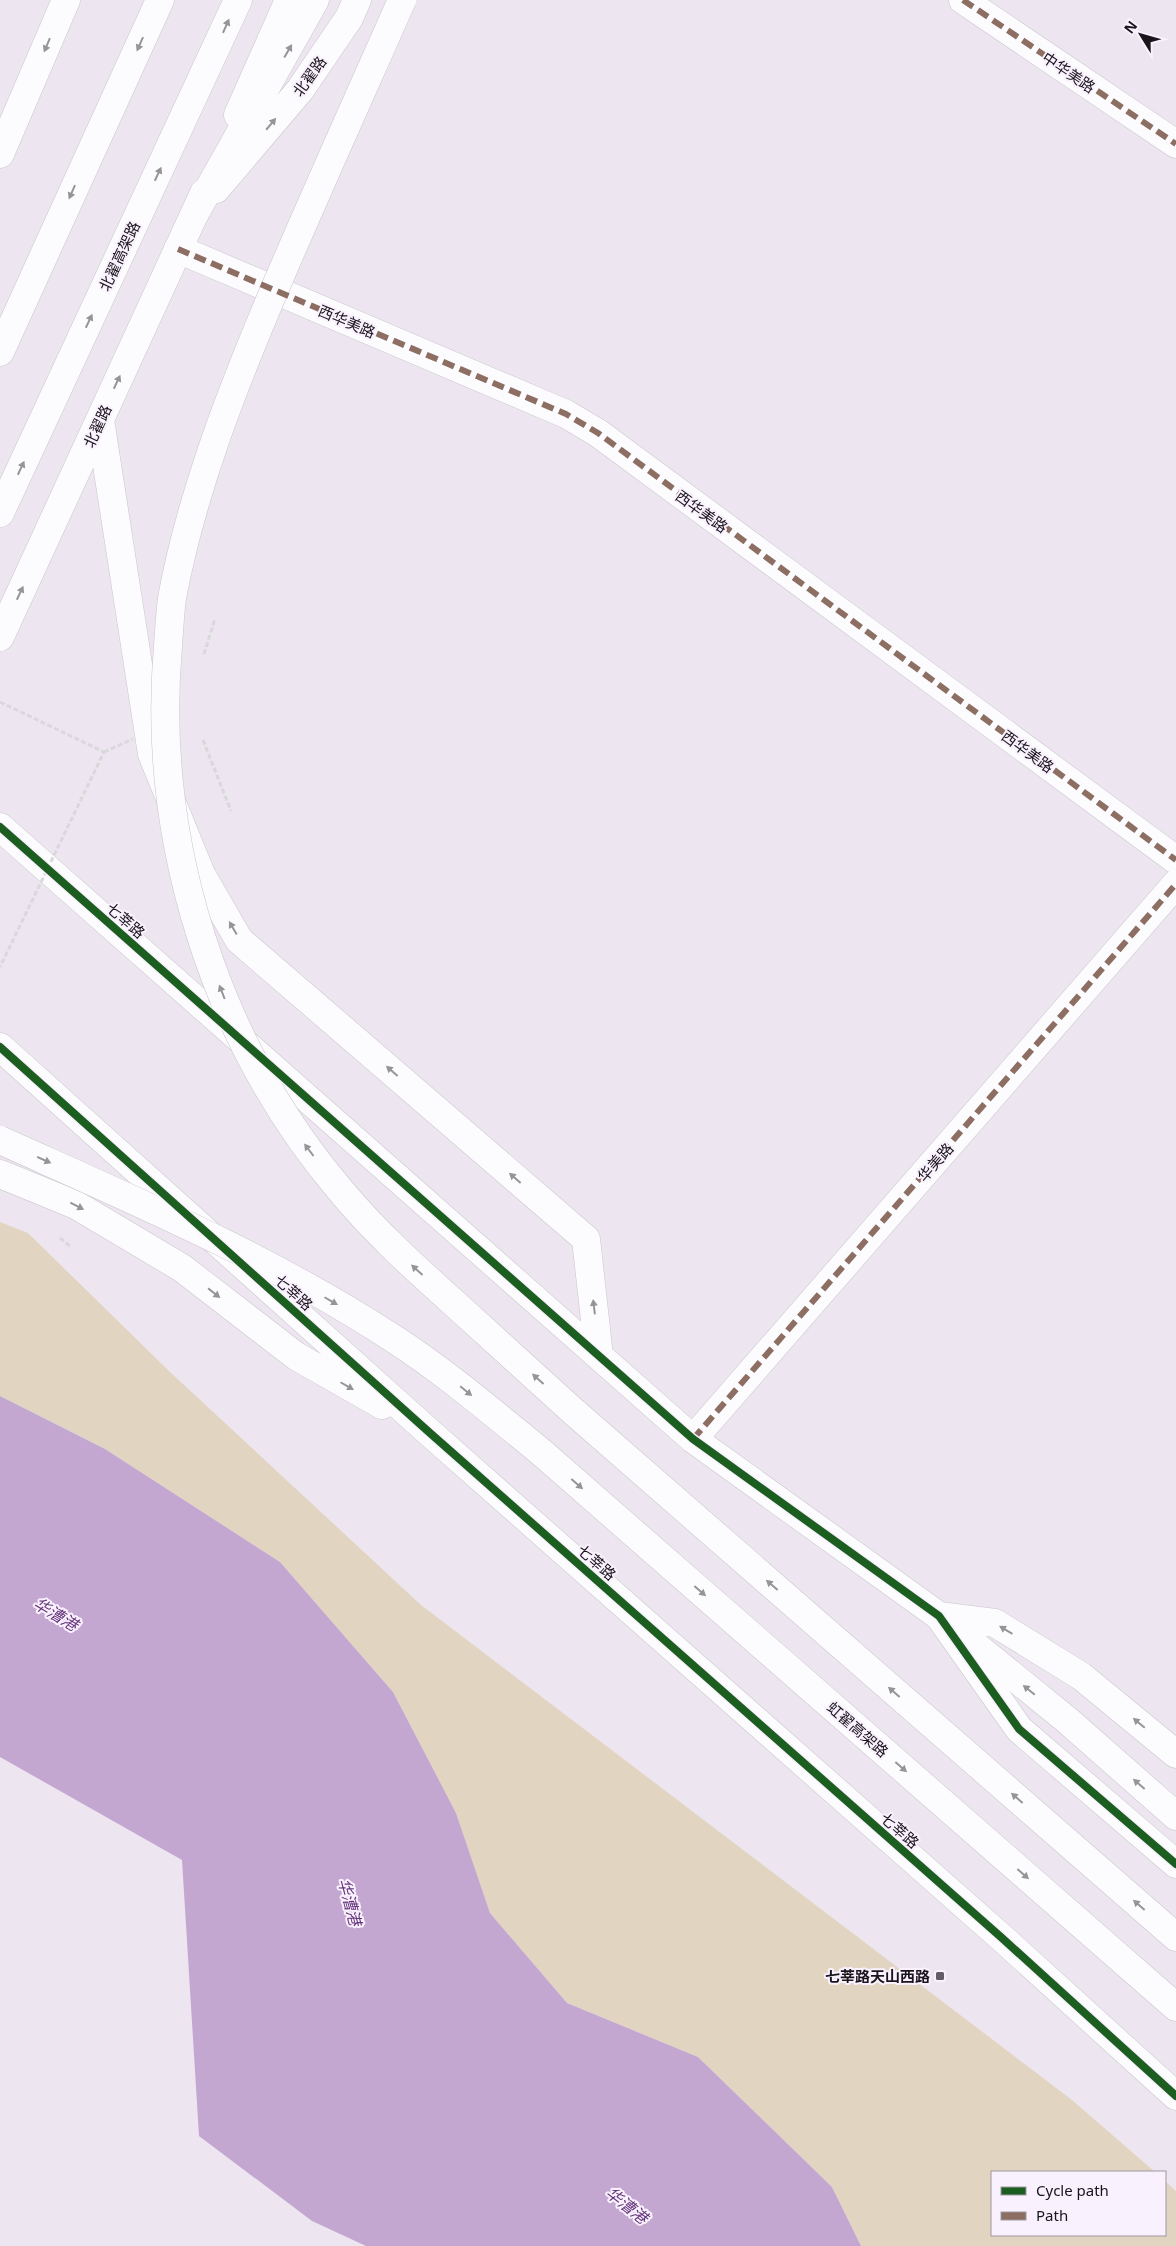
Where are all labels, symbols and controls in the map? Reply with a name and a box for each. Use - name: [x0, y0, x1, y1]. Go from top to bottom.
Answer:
- north arrow: [1116, 10, 1166, 60]
- text: N: [1119, 17, 1141, 37]
- one-way arrow: [223, 19, 231, 33]
- one-way arrow: [135, 37, 143, 51]
- one-way arrow: [43, 38, 51, 52]
- one-way arrow: [283, 44, 292, 57]
- street label: 中华美路: [1039, 47, 1099, 97]
- street label: 北翟路: [288, 52, 330, 100]
- one-way arrow: [265, 118, 276, 130]
- one-way arrow: [154, 167, 162, 181]
- one-way arrow: [68, 185, 76, 199]
- street label: 北翟高架路: [94, 218, 144, 294]
- street label: 西华美路: [315, 300, 379, 342]
- one-way arrow: [85, 314, 93, 328]
- one-way arrow: [114, 375, 122, 389]
- street label: 北翟路: [78, 401, 116, 451]
- one-way arrow: [17, 461, 25, 475]
- street label: 西华美路: [672, 485, 732, 537]
- one-way arrow: [17, 586, 25, 600]
- street label: 西华美路: [998, 725, 1058, 777]
- street label: 七莘路: [102, 898, 150, 942]
- one-way arrow: [228, 921, 237, 934]
- one-way arrow: [218, 985, 225, 1000]
- one-way arrow: [385, 1066, 398, 1077]
- street label: 华美路: [913, 1138, 957, 1186]
- one-way arrow: [303, 1144, 314, 1157]
- one-way arrow: [37, 1156, 51, 1164]
- one-way arrow: [509, 1172, 521, 1184]
- one-way arrow: [70, 1202, 84, 1210]
- one-way arrow: [412, 1264, 424, 1276]
- street label: 七莘路: [271, 1270, 317, 1314]
- one-way arrow: [207, 1288, 221, 1298]
- one-way arrow: [325, 1297, 338, 1306]
- one-way arrow: [590, 1299, 598, 1315]
- one-way arrow: [532, 1373, 544, 1385]
- one-way arrow: [341, 1381, 354, 1390]
- one-way arrow: [459, 1386, 472, 1397]
- one-way arrow: [571, 1478, 584, 1489]
- street label: 七莘路: [573, 1540, 621, 1584]
- one-way arrow: [766, 1579, 779, 1590]
- one-way arrow: [693, 1585, 706, 1596]
- water label: 华漕港: [30, 1592, 84, 1637]
- one-way arrow: [1000, 1625, 1013, 1634]
- one-way arrow: [1023, 1684, 1036, 1695]
- one-way arrow: [888, 1686, 901, 1697]
- street label: 虹翟高架路: [823, 1697, 893, 1761]
- one-way arrow: [1133, 1717, 1145, 1729]
- one-way arrow: [895, 1761, 907, 1772]
- one-way arrow: [1134, 1778, 1146, 1790]
- one-way arrow: [1010, 1793, 1023, 1804]
- street label: 七莘路: [876, 1808, 924, 1852]
- one-way arrow: [1017, 1868, 1029, 1880]
- water label: 华漕港: [333, 1876, 367, 1930]
- one-way arrow: [1133, 1900, 1146, 1911]
- place label: 七莘路天山西路: [825, 1966, 930, 1986]
- marker: 七莘路天山西路: [934, 1970, 946, 1982]
- legend: [991, 2171, 1166, 2236]
- text: Cycle path: [1036, 2180, 1109, 2200]
- water label: 华漕港: [601, 2182, 654, 2230]
- text: Path: [1036, 2205, 1068, 2225]

